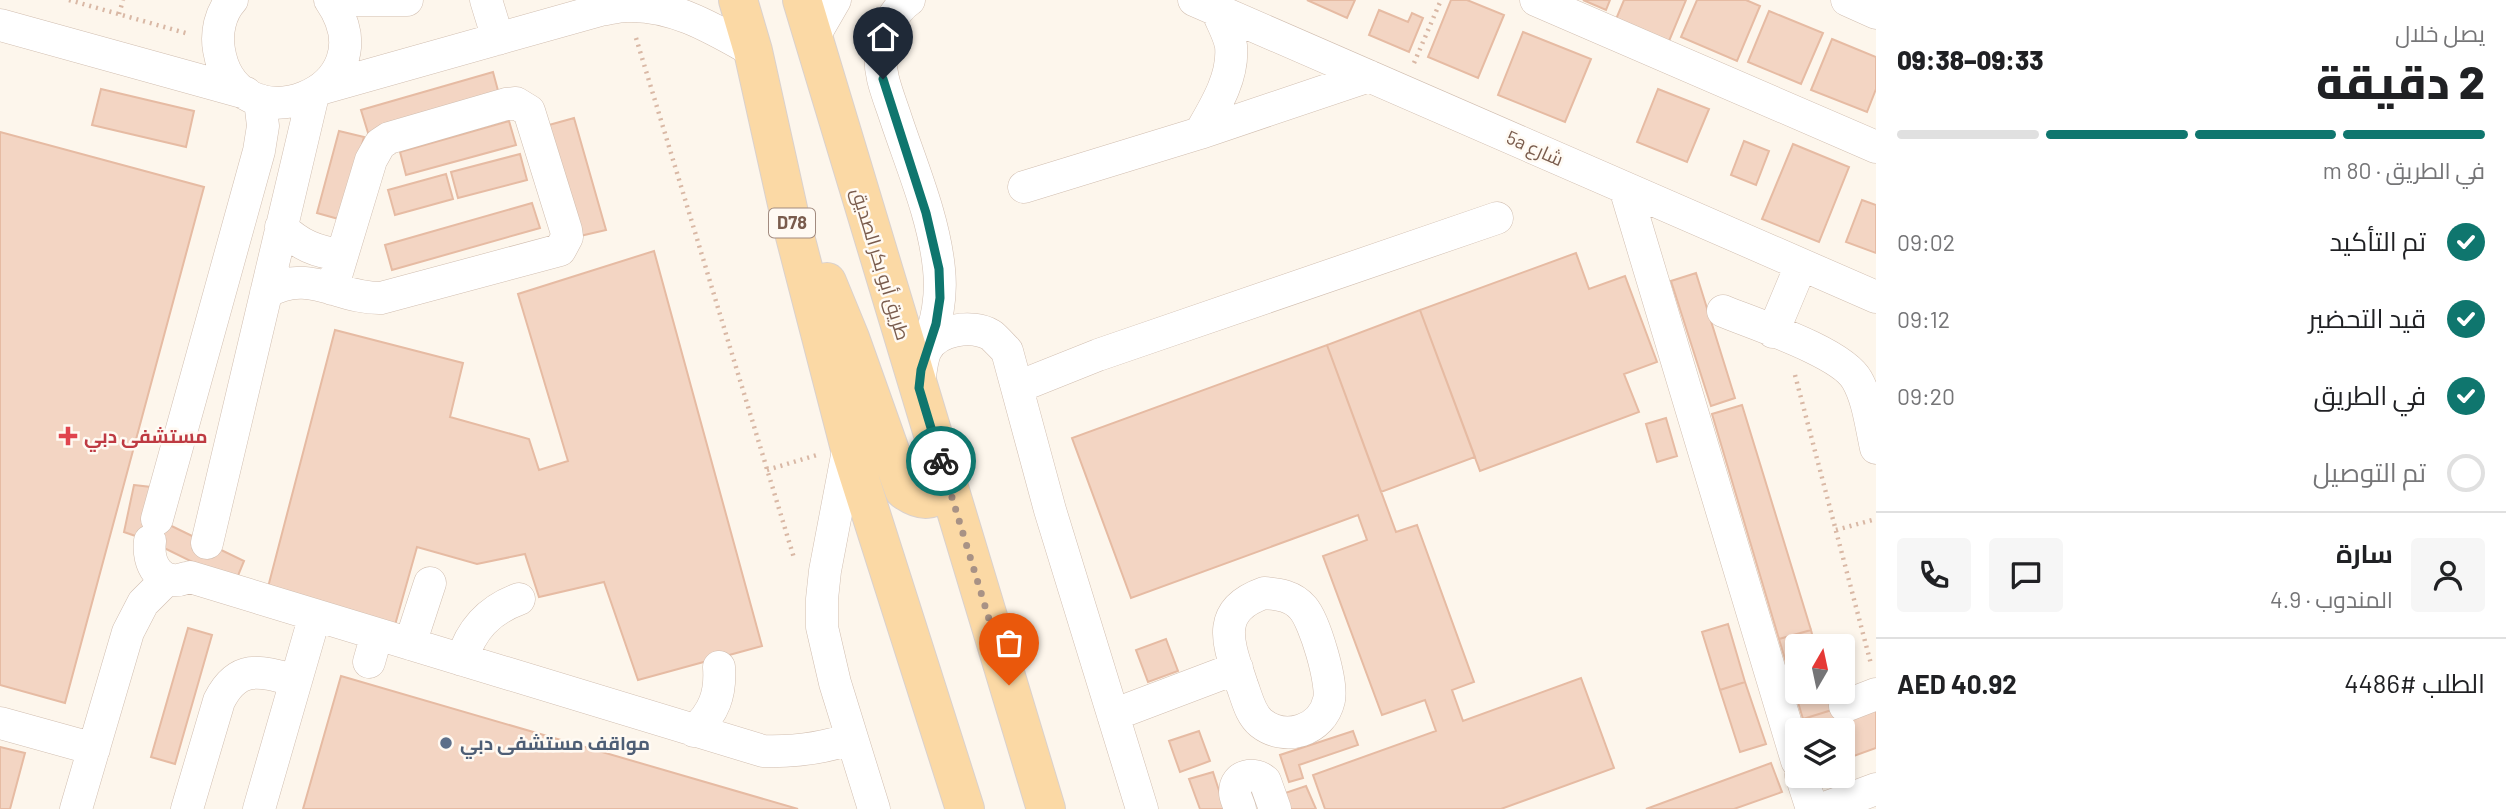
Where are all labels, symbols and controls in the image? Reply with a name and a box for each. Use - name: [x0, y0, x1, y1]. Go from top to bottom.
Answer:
- pin: [853, 7, 913, 79]
- icon: home: [864, 18, 902, 56]
- text: يصل خلال: [2395, 19, 2485, 47]
- text: 09:33–09:38: [1897, 44, 2044, 75]
- text: 2 دقيقة: [2316, 53, 2485, 108]
- street label: 5a شارع: [1502, 125, 1567, 173]
- text: في الطريق · 80 m: [2323, 156, 2485, 184]
- street label: طريق أبو بكر الصديق: [845, 185, 916, 343]
- road number: D78: [769, 208, 815, 238]
- icon: check: [2447, 223, 2485, 261]
- text: تم التأكيد: [2329, 225, 2426, 256]
- text: 09:02: [1897, 228, 1955, 256]
- icon: check: [2447, 300, 2485, 338]
- text: قيد التحضير: [2308, 302, 2426, 333]
- text: 09:12: [1897, 305, 1950, 333]
- icon: check: [2447, 377, 2485, 415]
- text: في الطريق: [2313, 379, 2426, 410]
- text: 09:20: [1897, 382, 1955, 410]
- place label: مستشفى دبي: [84, 424, 208, 452]
- marker: مستشفى دبي: [58, 426, 78, 446]
- courier: [906, 426, 976, 496]
- icon: bike: [922, 442, 960, 480]
- text: تم التوصيل: [2313, 456, 2426, 487]
- text: سارة: [2336, 537, 2393, 568]
- button: phone: [1897, 538, 1971, 612]
- button: chat: [1989, 538, 2063, 612]
- button: person: [2411, 538, 2485, 612]
- text: المندوب · 4.9: [2270, 585, 2393, 613]
- pin: [979, 613, 1039, 685]
- icon: bag: [990, 624, 1028, 662]
- north arrow: [1785, 634, 1855, 704]
- map controls: [1785, 634, 1855, 788]
- text: الطلب #4486: [2344, 667, 2485, 698]
- text: AED 40.92: [1897, 668, 2017, 699]
- button: layers: [1785, 718, 1855, 788]
- place label: مواقف مستشفى دبي: [460, 731, 650, 759]
- marker: مواقف مستشفى دبي: [438, 735, 454, 751]

